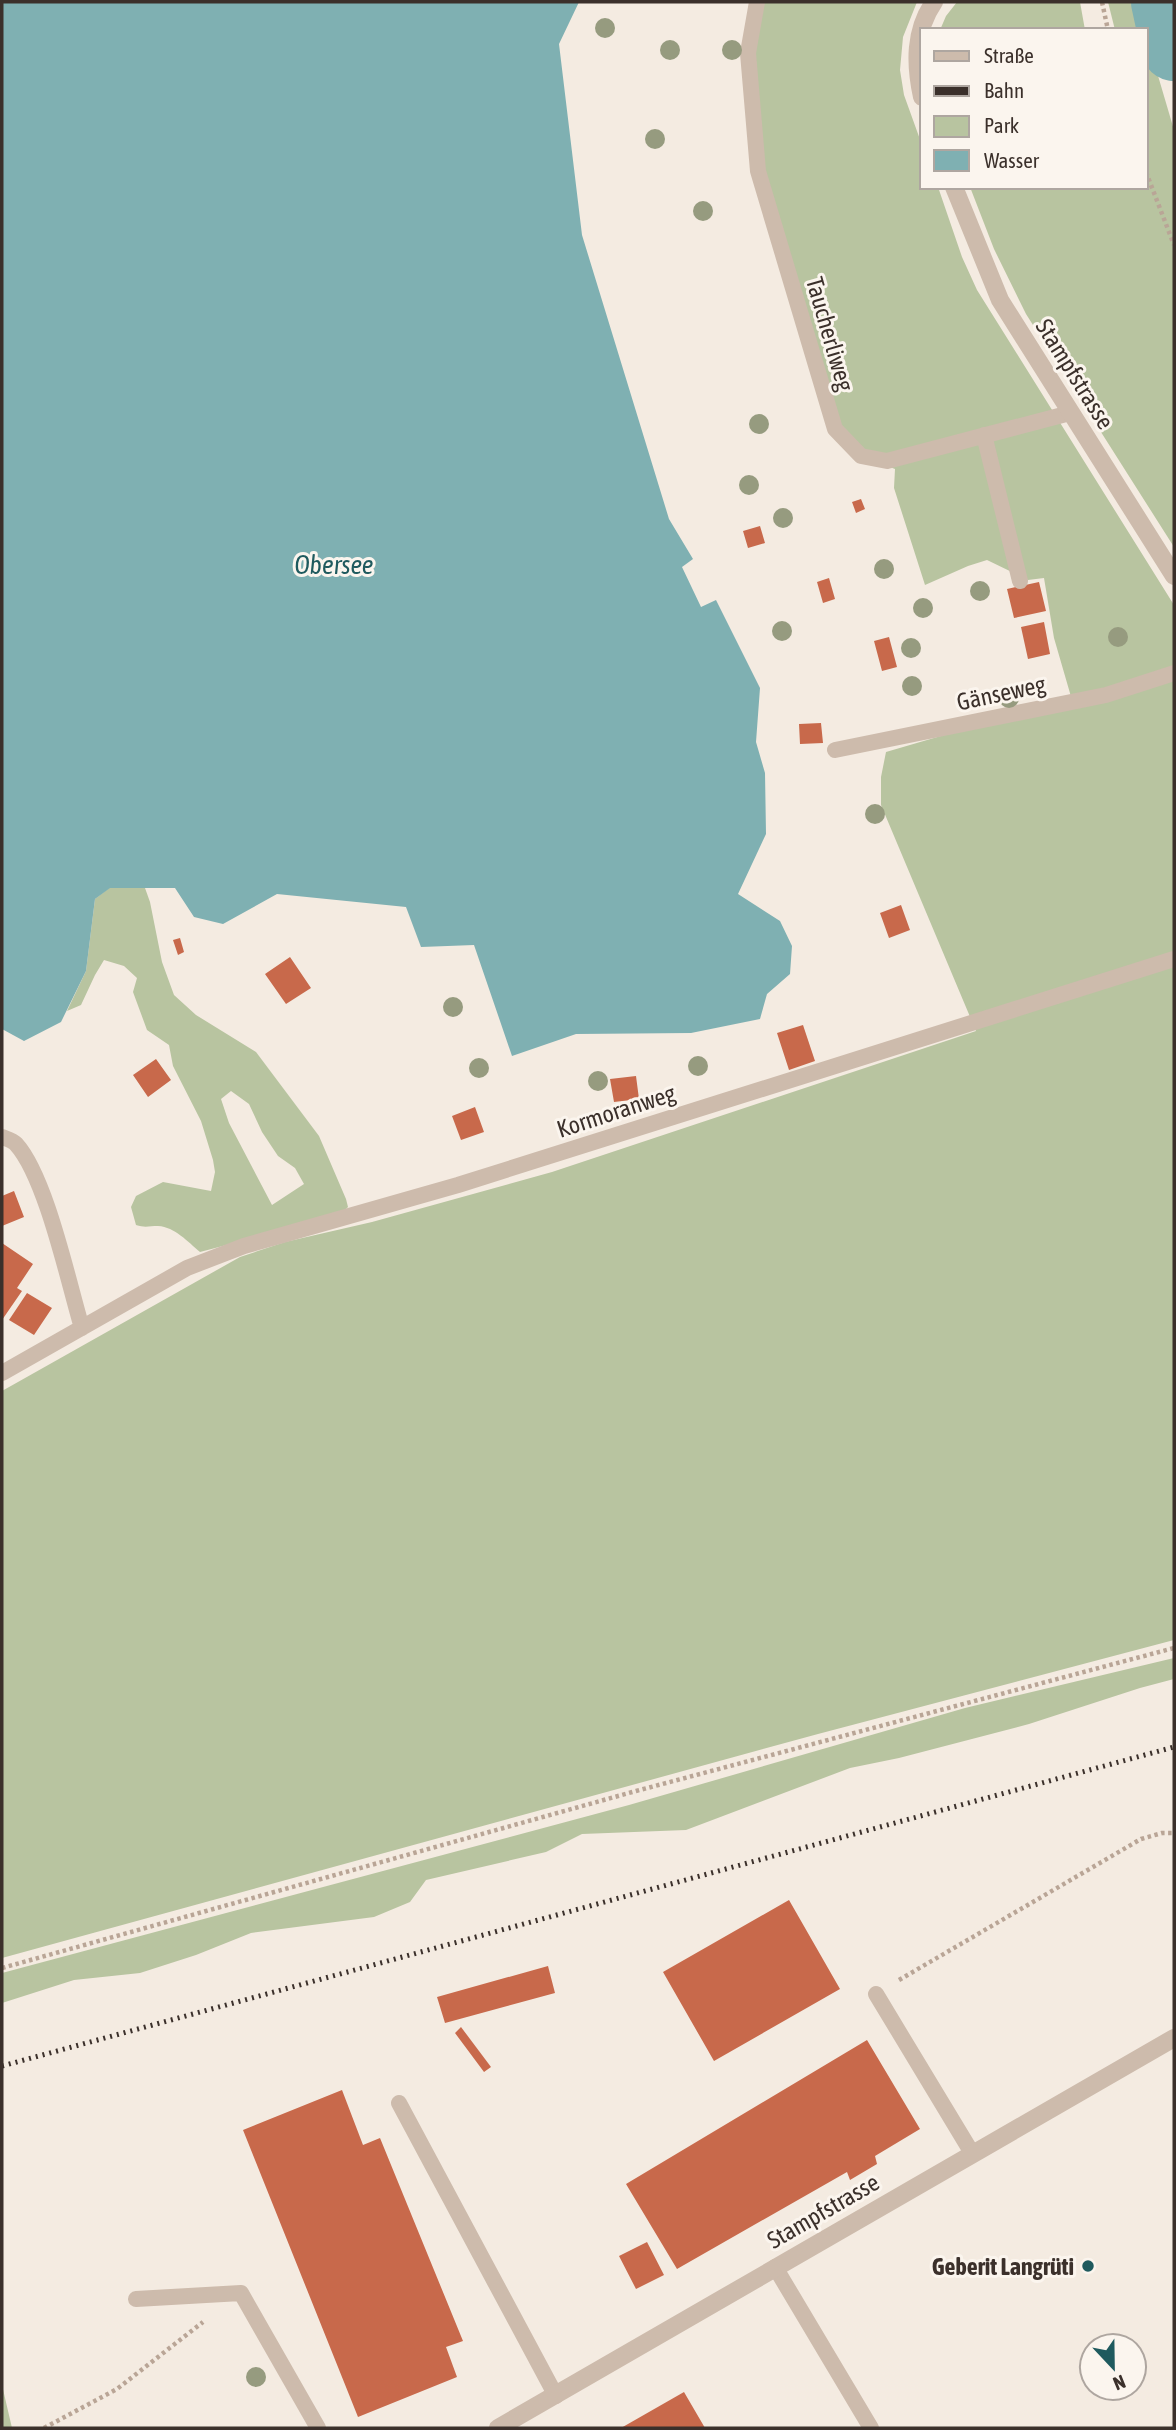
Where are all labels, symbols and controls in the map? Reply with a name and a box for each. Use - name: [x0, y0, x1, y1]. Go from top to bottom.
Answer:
- legend: [920, 28, 1148, 189]
- text: Straße: [984, 43, 1034, 67]
- text: Bahn: [984, 78, 1024, 102]
- text: Park: [984, 113, 1019, 137]
- text: Wasser: [984, 148, 1040, 172]
- street label: Taucherliweg: [801, 274, 859, 395]
- street label: Stampfstrasse: [1031, 314, 1119, 434]
- water label: Obersee: [294, 550, 374, 580]
- street label: Gänseweg: [954, 670, 1048, 716]
- street label: Kormoranweg: [553, 1079, 679, 1143]
- street label: Stampfstrasse: [762, 2168, 884, 2254]
- place label: Geberit Langrüti: [932, 2253, 1074, 2280]
- marker: Geberit Langrüti: [1080, 2258, 1096, 2274]
- north arrow: [1078, 2332, 1148, 2402]
- text: N: [1110, 2370, 1129, 2395]

